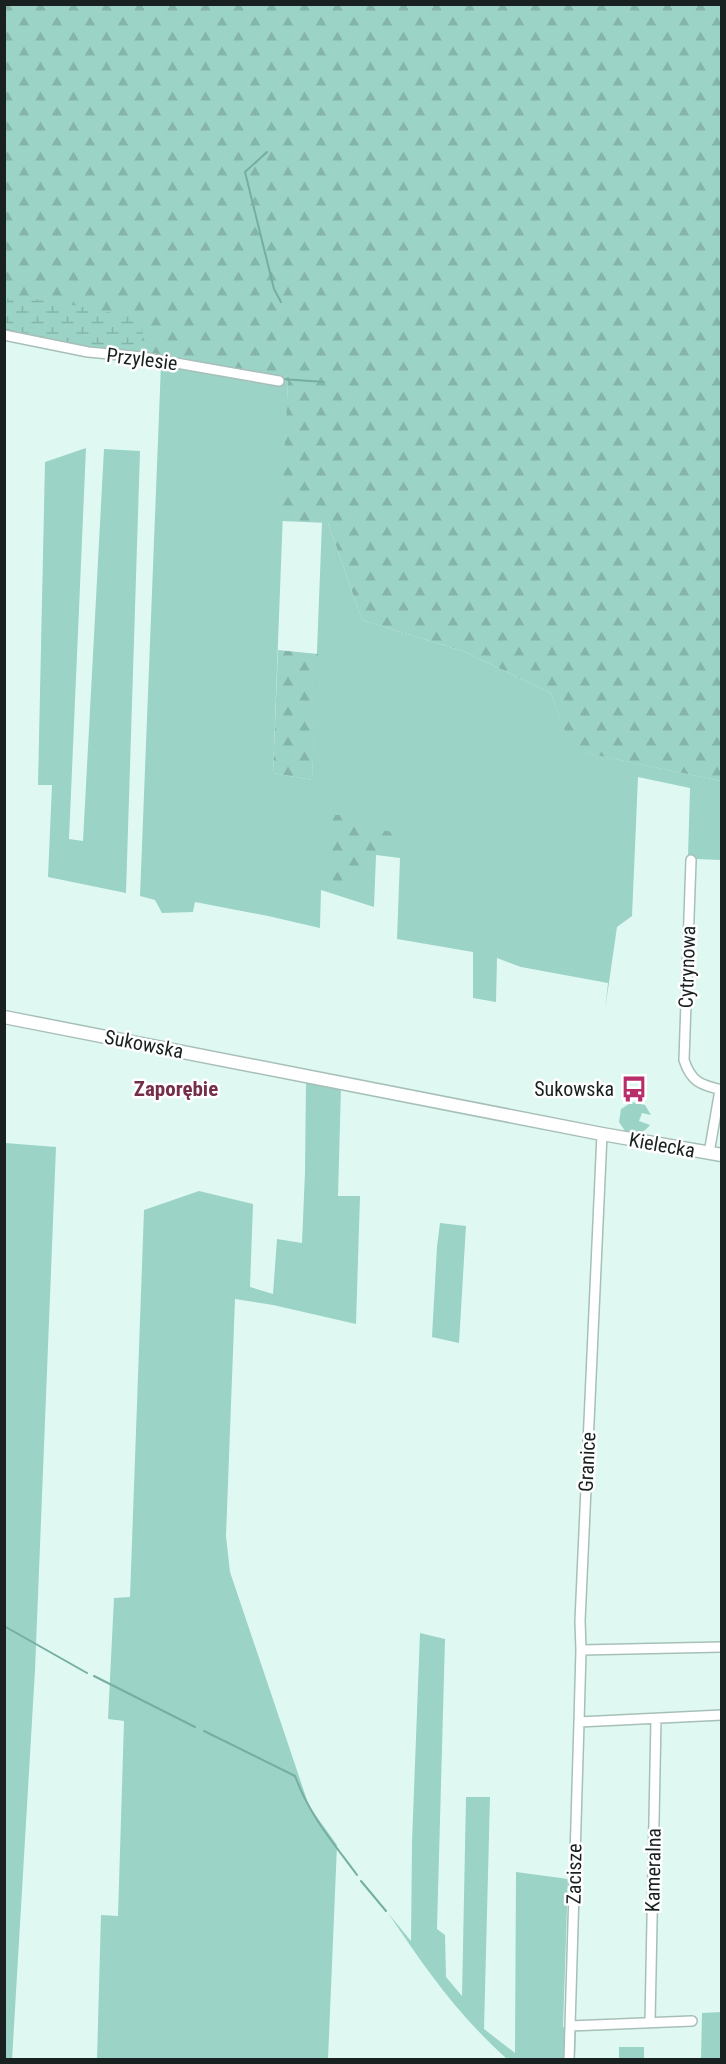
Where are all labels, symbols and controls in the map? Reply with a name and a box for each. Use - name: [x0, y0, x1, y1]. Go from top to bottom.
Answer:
- street label: Przylesie: [105, 343, 179, 375]
- street label: Cytrynowa: [674, 925, 700, 1009]
- street label: Sukowska: [103, 1025, 185, 1063]
- bus stop icon: Sukowska: [619, 1074, 649, 1104]
- district label: Zaporębie: [134, 1077, 218, 1101]
- place label: Sukowska: [534, 1077, 614, 1101]
- street label: Kielecka: [627, 1127, 697, 1163]
- street label: Granice: [573, 1431, 601, 1493]
- street label: Kameralna: [640, 1828, 666, 1912]
- street label: Zacisze: [561, 1843, 587, 1905]

